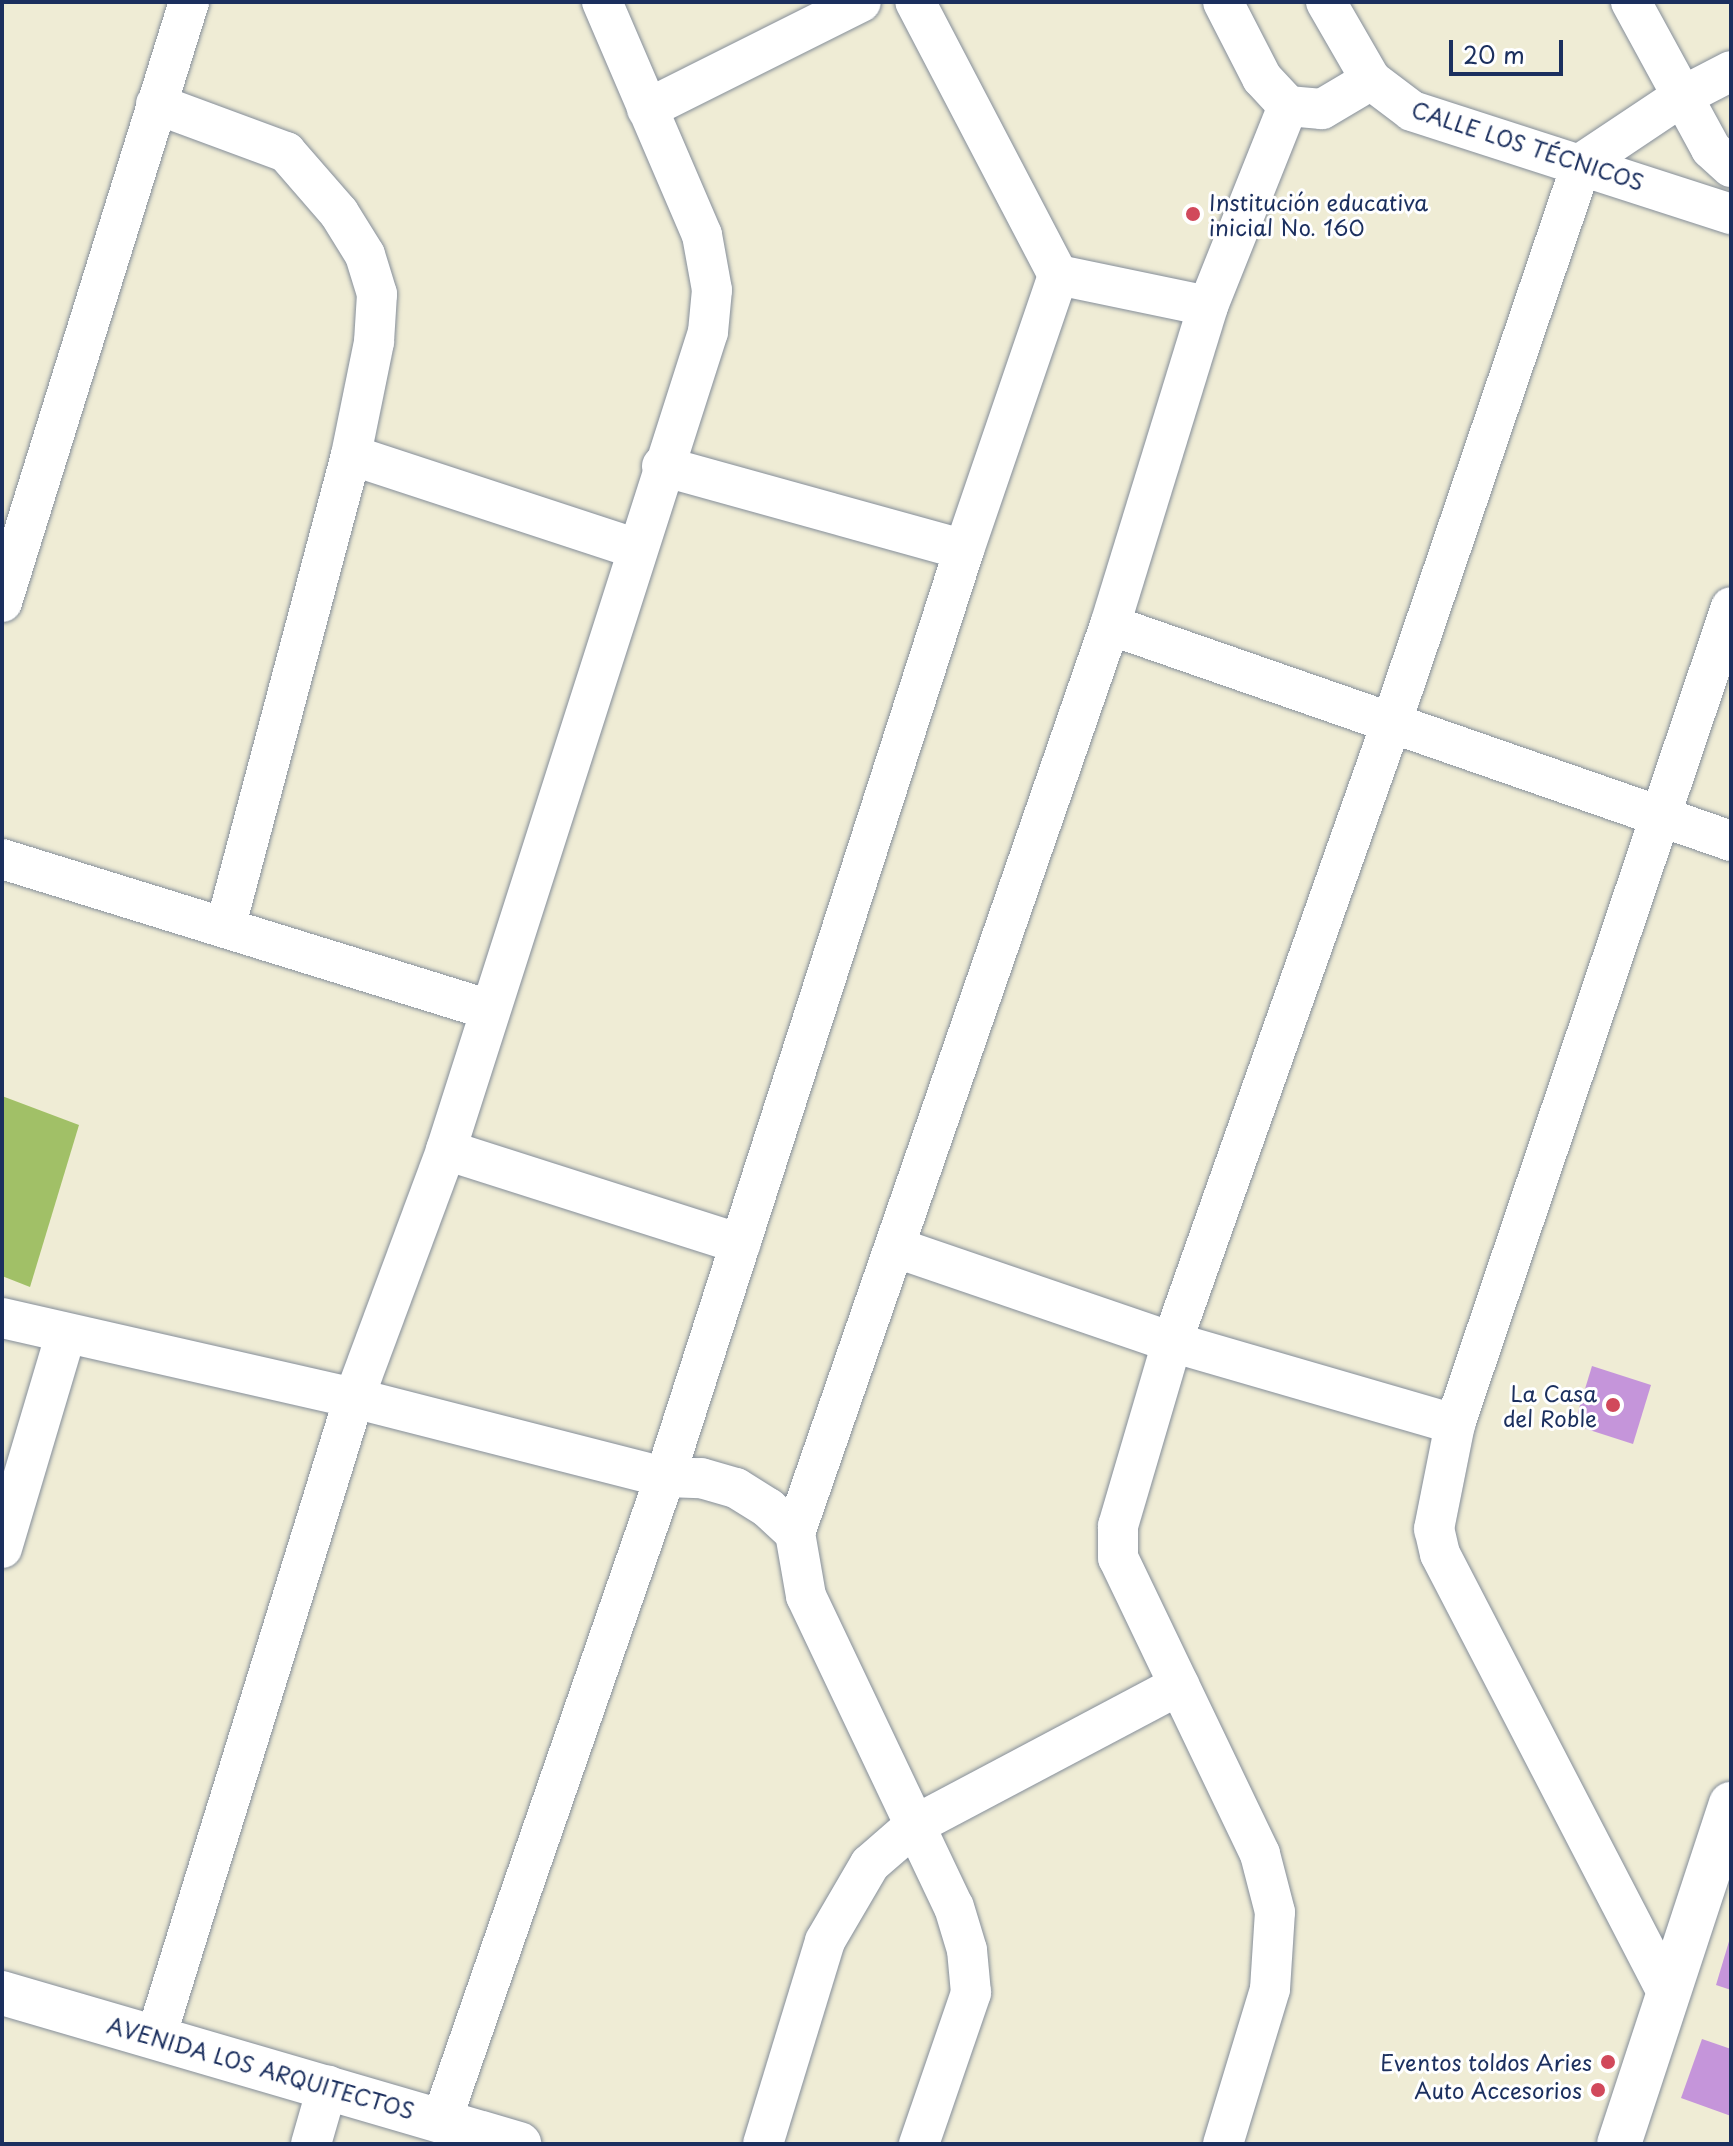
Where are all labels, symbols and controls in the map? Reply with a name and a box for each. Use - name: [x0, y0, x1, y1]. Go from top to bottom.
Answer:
- scale bar: [1453, 24, 1567, 74]
- text: 20 m: [1463, 36, 1525, 72]
- street label: CALLE LOS TÉCNICOS: [1407, 94, 1649, 196]
- place label: Institución educativa inicial No. 160: [1209, 188, 1428, 240]
- marker: Institución educativa inicial No. 160: [1184, 205, 1202, 223]
- place label: La Casa del Roble: [1503, 1379, 1597, 1430]
- marker: La Casa del Roble: [1604, 1396, 1622, 1414]
- street label: AVENIDA LOS ARQUITECTOS: [104, 2010, 418, 2124]
- place label: Eventos toldos Aries: [1379, 2049, 1592, 2075]
- marker: Eventos toldos Aries: [1599, 2053, 1617, 2071]
- place label: Auto Accesorios: [1412, 2077, 1582, 2103]
- marker: Auto Accesorios: [1589, 2081, 1607, 2099]

